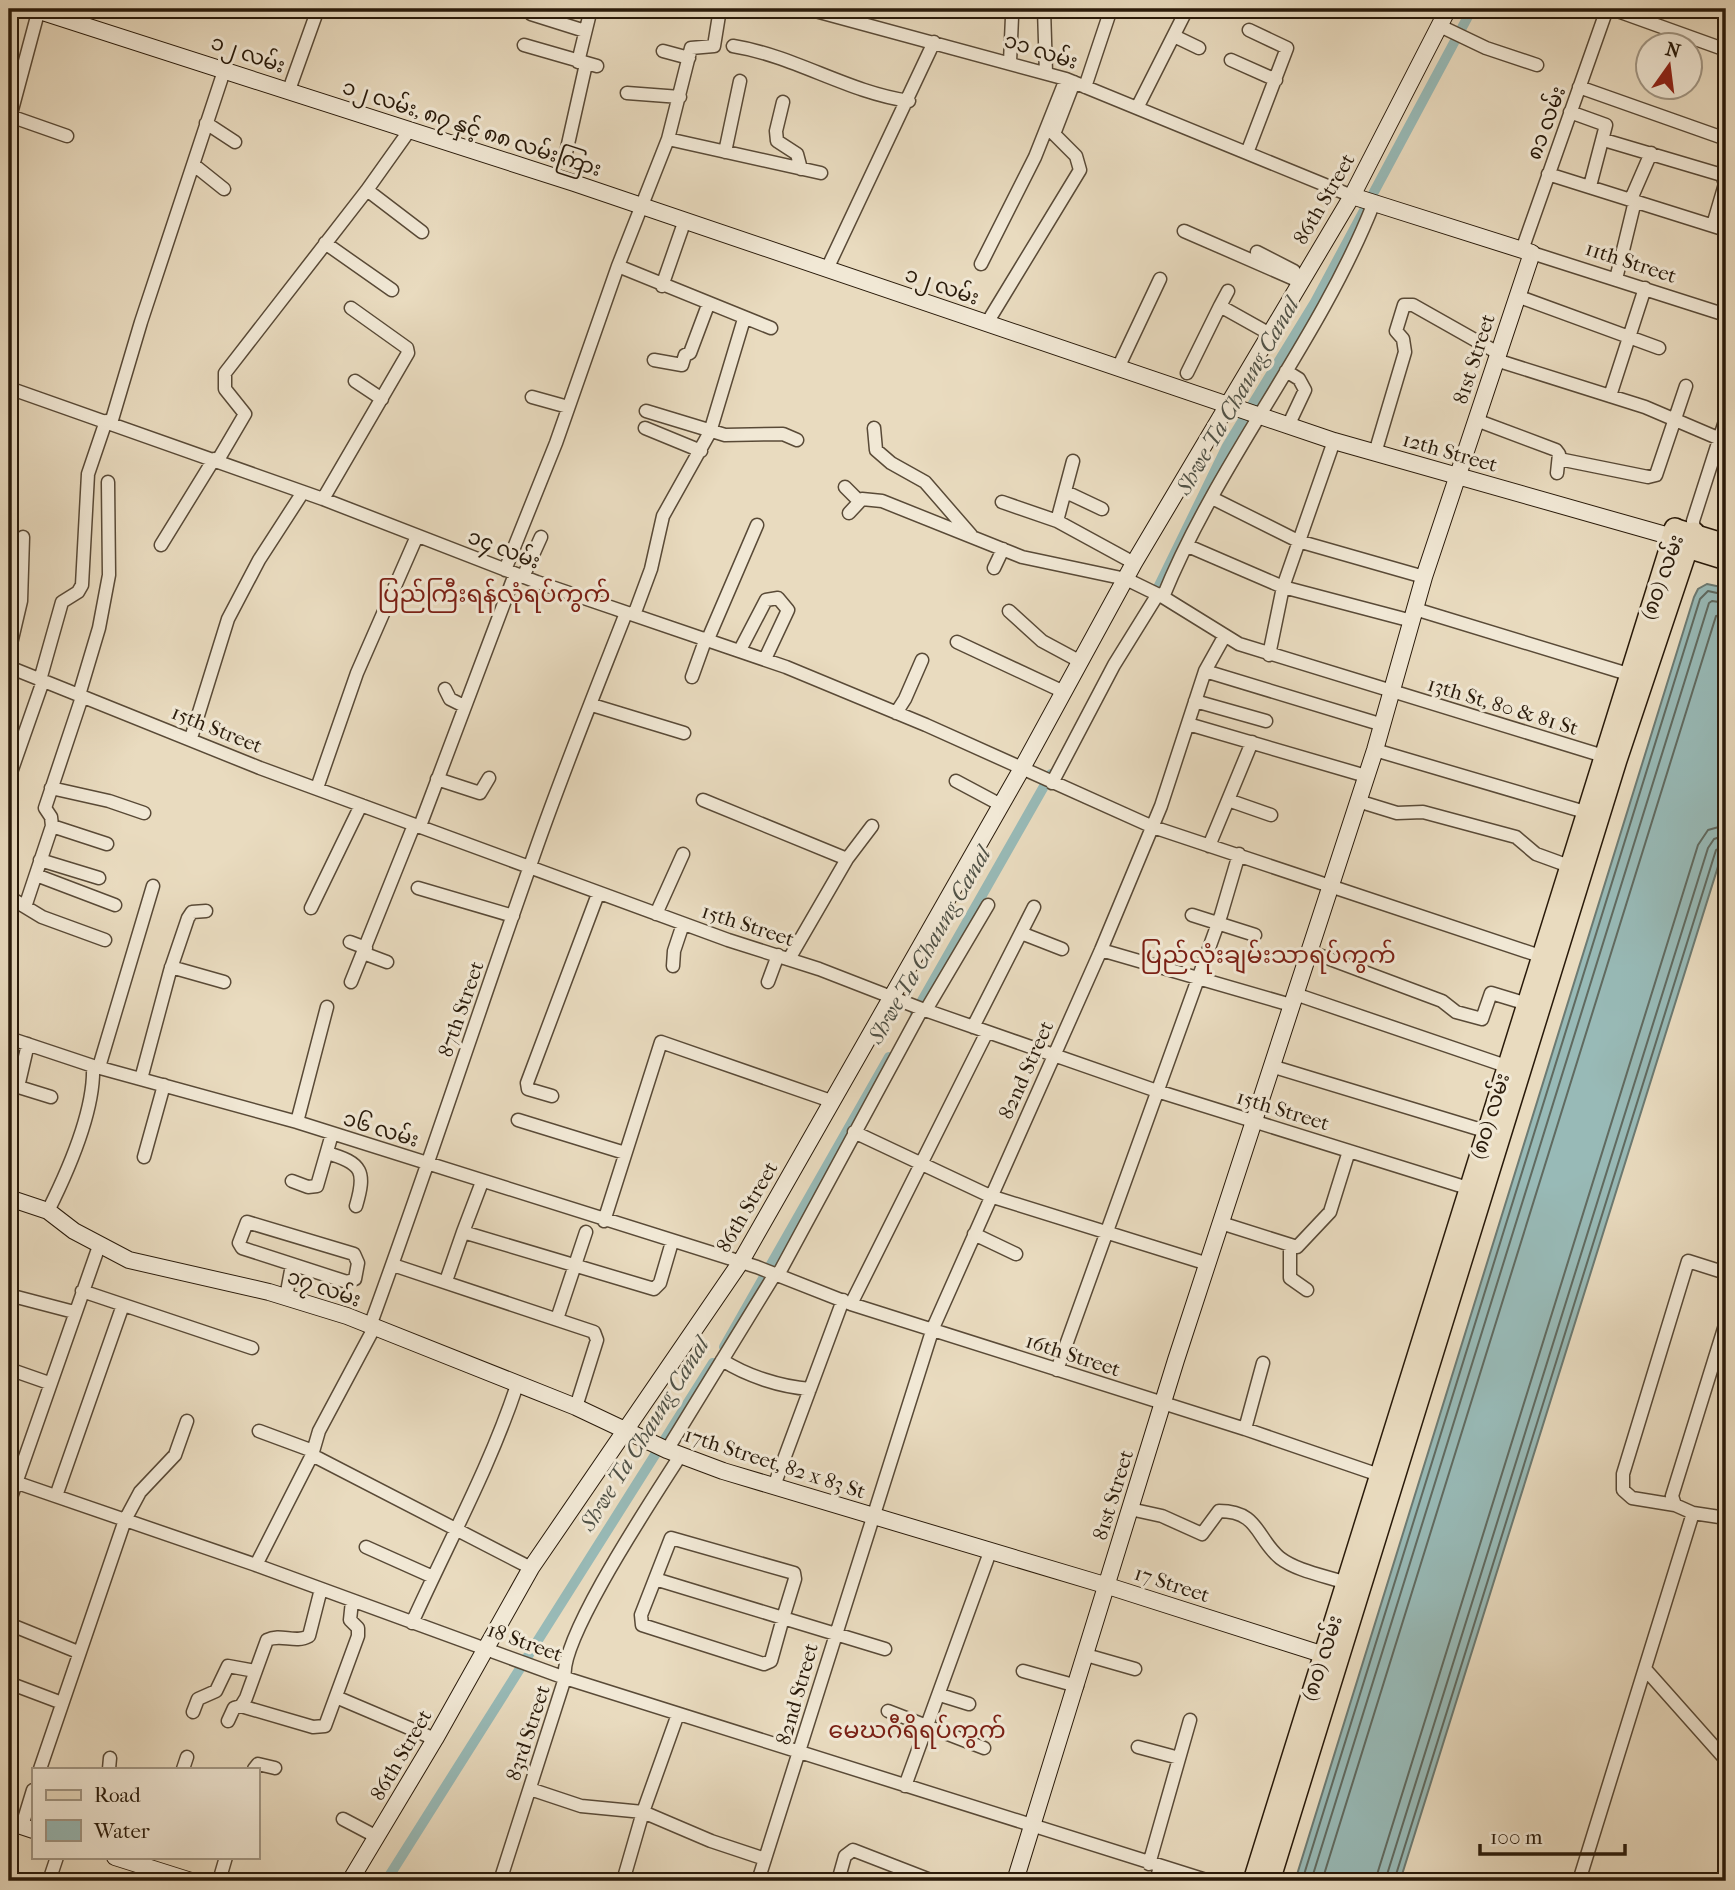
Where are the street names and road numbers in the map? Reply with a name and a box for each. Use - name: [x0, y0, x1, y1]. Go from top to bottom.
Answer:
- street label: ၁၁ လမ်း: [1001, 24, 1082, 74]
- street label: ၁၂ လမ်း: [206, 26, 290, 83]
- street label: ၁၂ လမ်း, ၈၇ နှင့် ၈၈ လမ်းကြား: [338, 71, 606, 186]
- street label: ၈၁ လမ်း: [1518, 82, 1570, 163]
- street label: 86th Street: [1288, 149, 1360, 249]
- street label: 11th Street: [1582, 236, 1680, 288]
- street label: ၁၂ လမ်း: [900, 258, 984, 315]
- street label: 81st Street: [1448, 310, 1500, 407]
- street label: 12th Street: [1400, 427, 1501, 477]
- street label: ၁၄ လမ်း: [463, 521, 545, 578]
- street label: (၈၀) လမ်း: [1632, 530, 1688, 623]
- street label: 13th St, 80 & 81 St: [1425, 672, 1582, 740]
- street label: 15th Street: [168, 700, 266, 758]
- street label: 15th Street: [699, 899, 798, 951]
- street label: 87th Street: [433, 957, 489, 1060]
- street label: 82nd Street: [994, 1017, 1058, 1123]
- street label: (၈၀) လမ်း: [1462, 1069, 1514, 1162]
- street label: 15th Street: [1234, 1085, 1333, 1136]
- street label: ၁၆ လမ်း: [340, 1102, 423, 1152]
- street label: 86th Street: [711, 1157, 783, 1257]
- street label: ၁၇ လမ်း: [282, 1260, 365, 1316]
- street label: 16th Street: [1023, 1328, 1124, 1382]
- street label: 17th Street, 82 x 83 St: [681, 1422, 869, 1504]
- street label: 81st Street: [1088, 1446, 1138, 1543]
- street label: 17 Street: [1131, 1561, 1213, 1608]
- street label: (၈၀) လမ်း: [1293, 1611, 1347, 1704]
- street label: 18 Street: [484, 1617, 566, 1667]
- street label: 82nd Street: [771, 1640, 823, 1748]
- street label: 83rd Street: [501, 1682, 555, 1784]
- street label: 86th Street: [365, 1705, 437, 1805]

